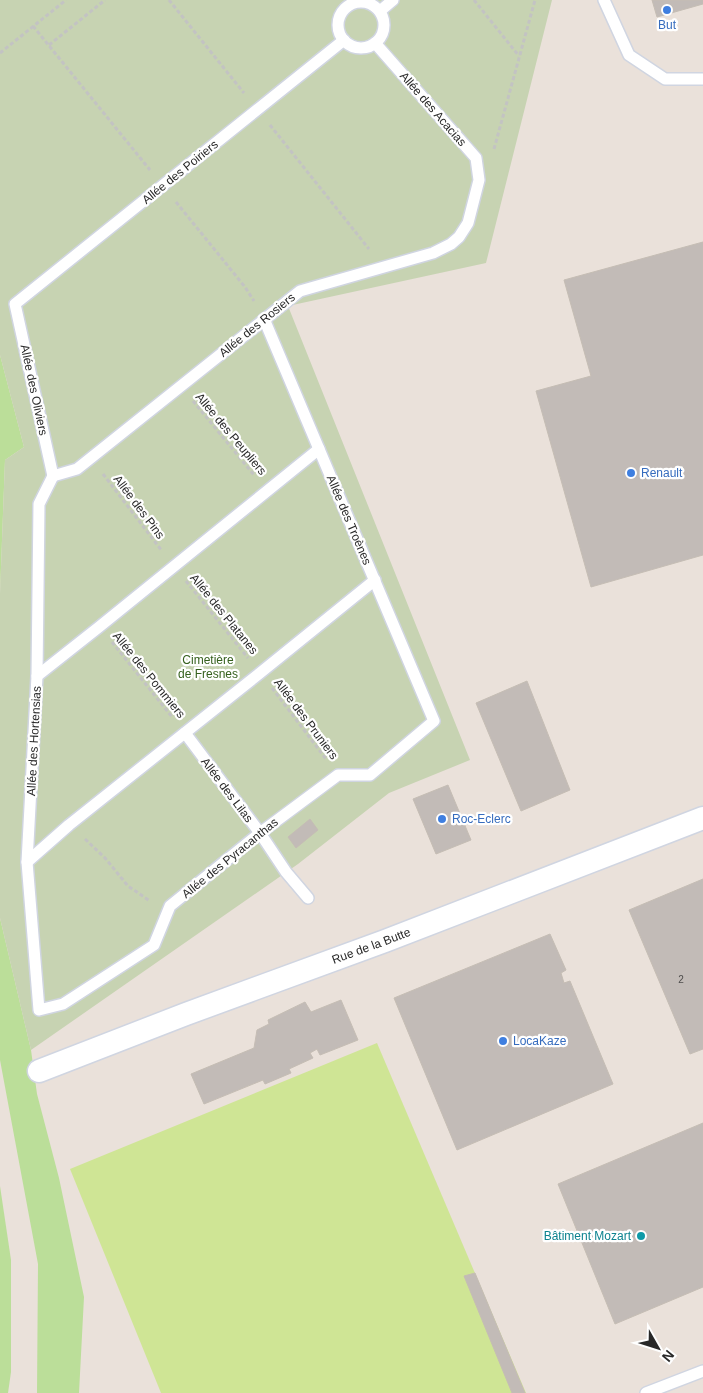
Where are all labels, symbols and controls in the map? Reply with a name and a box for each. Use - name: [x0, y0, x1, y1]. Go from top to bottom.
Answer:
- marker: But: [661, 4, 673, 16]
- place label: But: [658, 18, 677, 32]
- street label: Allée des Acacias: [397, 69, 469, 149]
- street label: Allée des Poiriers: [139, 137, 221, 207]
- street label: Allée des Rosiers: [216, 290, 298, 360]
- street label: Allée des Oliviers: [18, 343, 50, 437]
- street label: Allée des Peupliers: [193, 390, 269, 478]
- place label: Renault: [641, 466, 683, 480]
- marker: Renault: [625, 467, 637, 479]
- street label: Allée des Pins: [111, 472, 167, 542]
- street label: Allée des Troènes: [324, 473, 374, 567]
- street label: Allée des Platanes: [187, 571, 261, 657]
- street label: Allée des Pommiers: [110, 629, 188, 721]
- park label: Cimetière de Fresnes: [178, 653, 238, 681]
- street label: Allée des Pruniers: [271, 676, 341, 762]
- street label: Allée des Hortensias: [24, 686, 44, 796]
- street label: Allée des Lilas: [198, 755, 256, 825]
- place label: Roc-Eclerc: [452, 812, 511, 826]
- marker: Roc-Eclerc: [436, 813, 448, 825]
- street label: Allée des Pyracanthas: [179, 815, 281, 901]
- street label: Rue de la Butte: [330, 925, 413, 967]
- house number: 2: [678, 974, 684, 985]
- place label: LocaKaze: [513, 1034, 567, 1048]
- marker: LocaKaze: [497, 1035, 509, 1047]
- place label: Bâtiment Mozart: [544, 1229, 632, 1243]
- marker: Bâtiment Mozart: [635, 1230, 647, 1242]
- north arrow: [633, 1323, 683, 1373]
- text: N: [659, 1347, 678, 1365]

